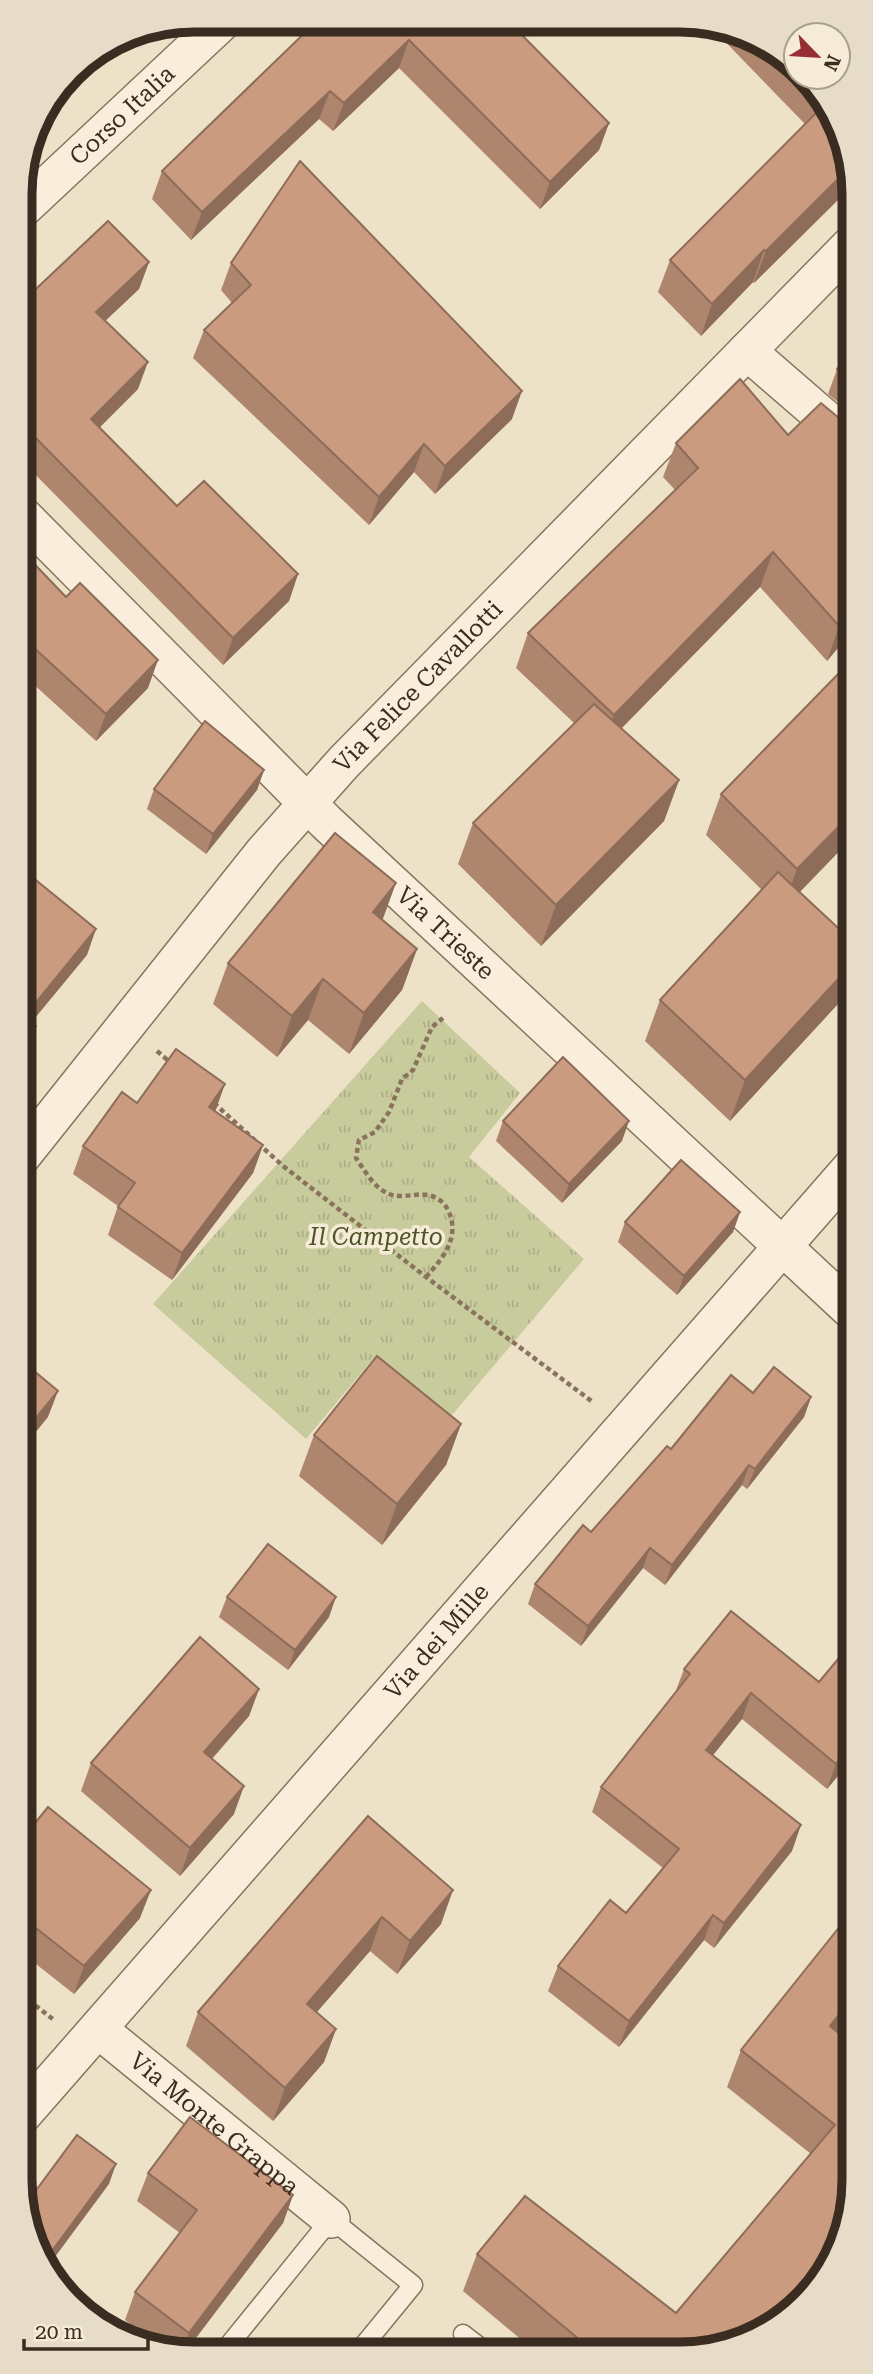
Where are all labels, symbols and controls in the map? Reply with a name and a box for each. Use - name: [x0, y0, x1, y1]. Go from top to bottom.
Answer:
- north arrow: [782, 21, 852, 91]
- text: N: [818, 51, 845, 75]
- street label: Corso Italia: [64, 60, 180, 171]
- street label: Via Felice Cavallotti: [328, 595, 508, 778]
- street label: Via Trieste: [391, 881, 500, 985]
- park label: Il Campetto: [308, 1223, 443, 1251]
- street label: Via dei Mille: [379, 1578, 495, 1705]
- street label: Via Monte Grappa: [124, 2047, 304, 2201]
- scale bar: [24, 2308, 149, 2352]
- text: 20 m: [35, 2320, 83, 2344]

